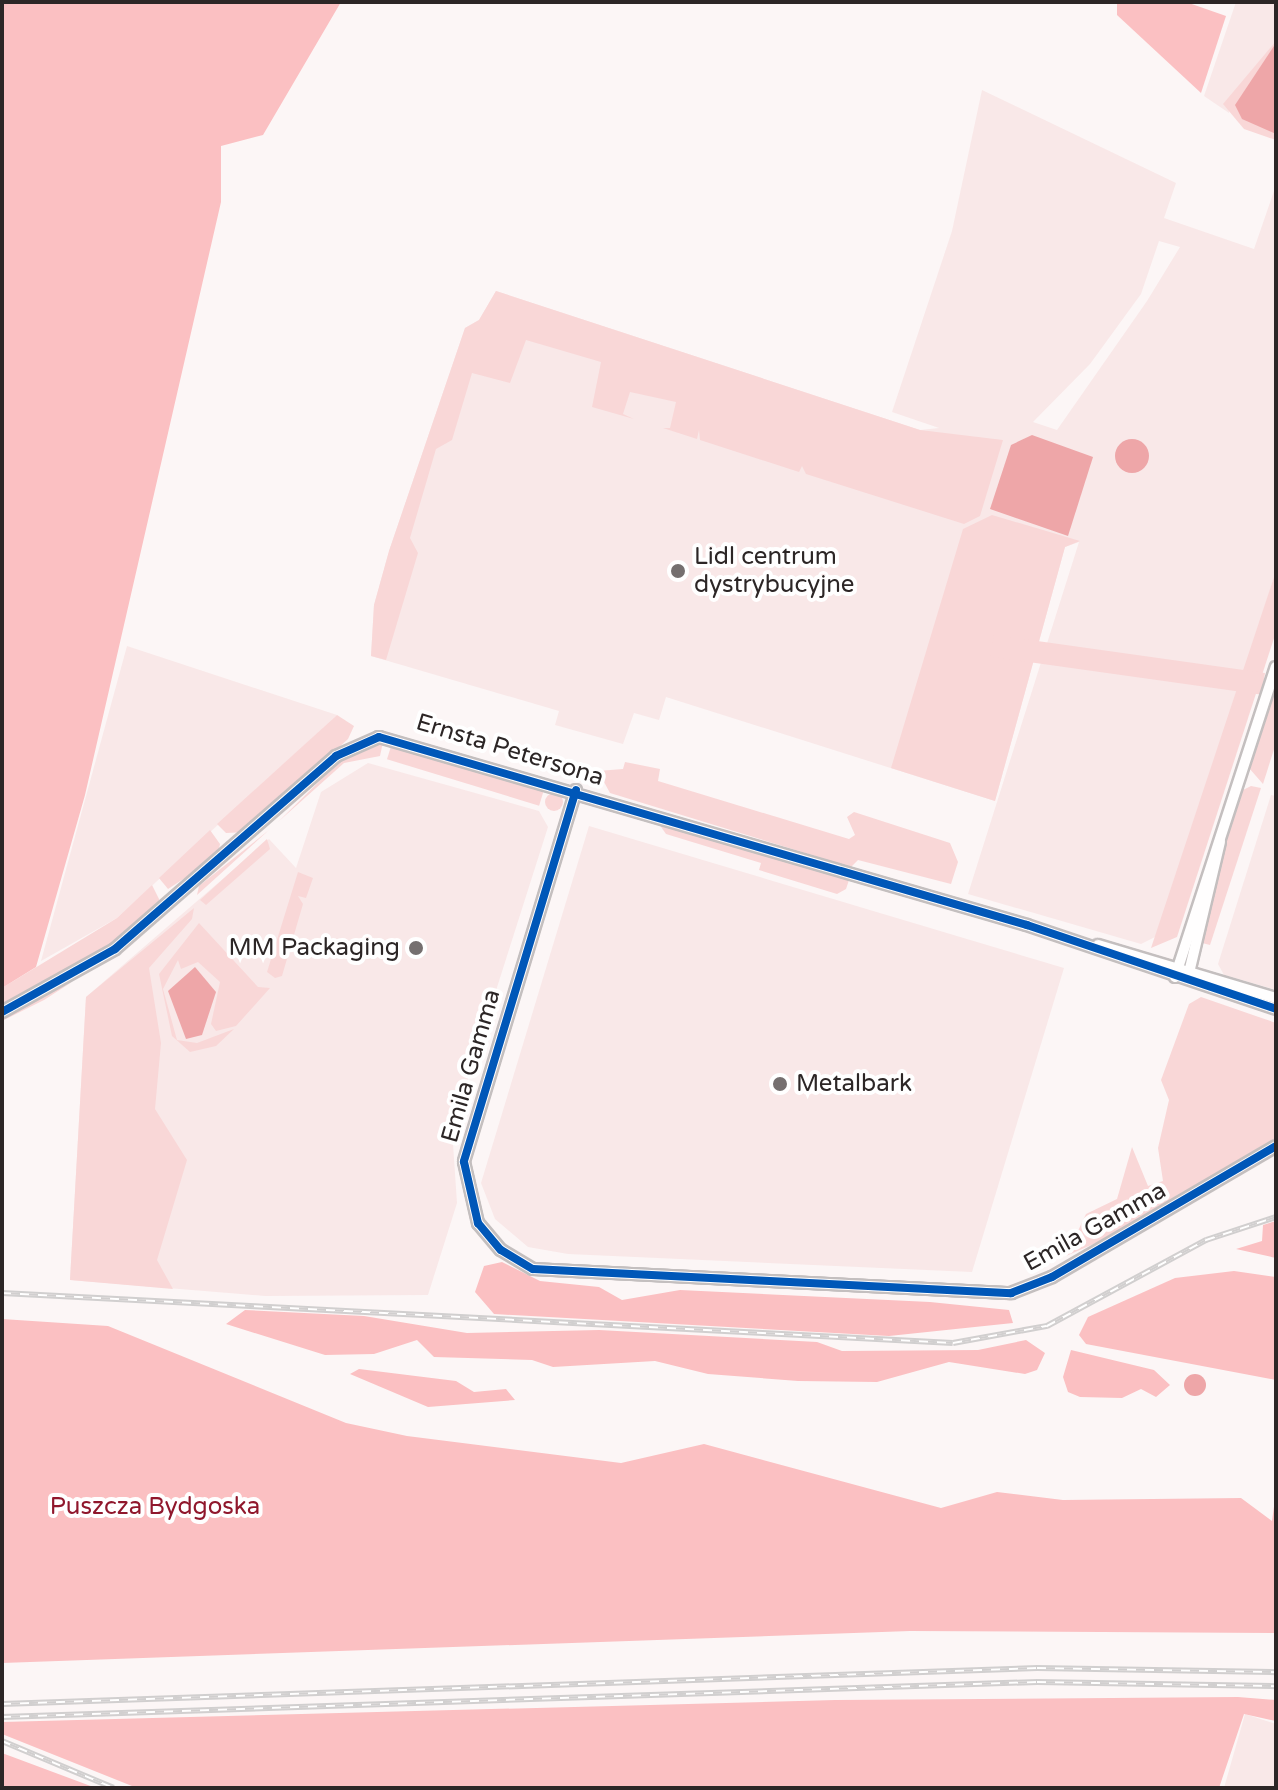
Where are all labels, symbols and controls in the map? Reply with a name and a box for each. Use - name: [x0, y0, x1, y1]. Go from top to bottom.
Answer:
- place label: Lidl centrum dystrybucyjne: [694, 543, 854, 599]
- marker: Lidl centrum dystrybucyjne: [669, 562, 687, 580]
- street label: Ernsta Petersona: [413, 708, 607, 792]
- place label: MM Packaging: [228, 934, 400, 962]
- marker: MM Packaging: [407, 939, 425, 957]
- street label: Emila Gamma: [435, 986, 507, 1146]
- place label: Metalbark: [796, 1070, 912, 1098]
- marker: Metalbark: [771, 1075, 789, 1093]
- street label: Emila Gamma: [1019, 1176, 1171, 1278]
- park label: Puszcza Bydgoska: [50, 1493, 260, 1521]

